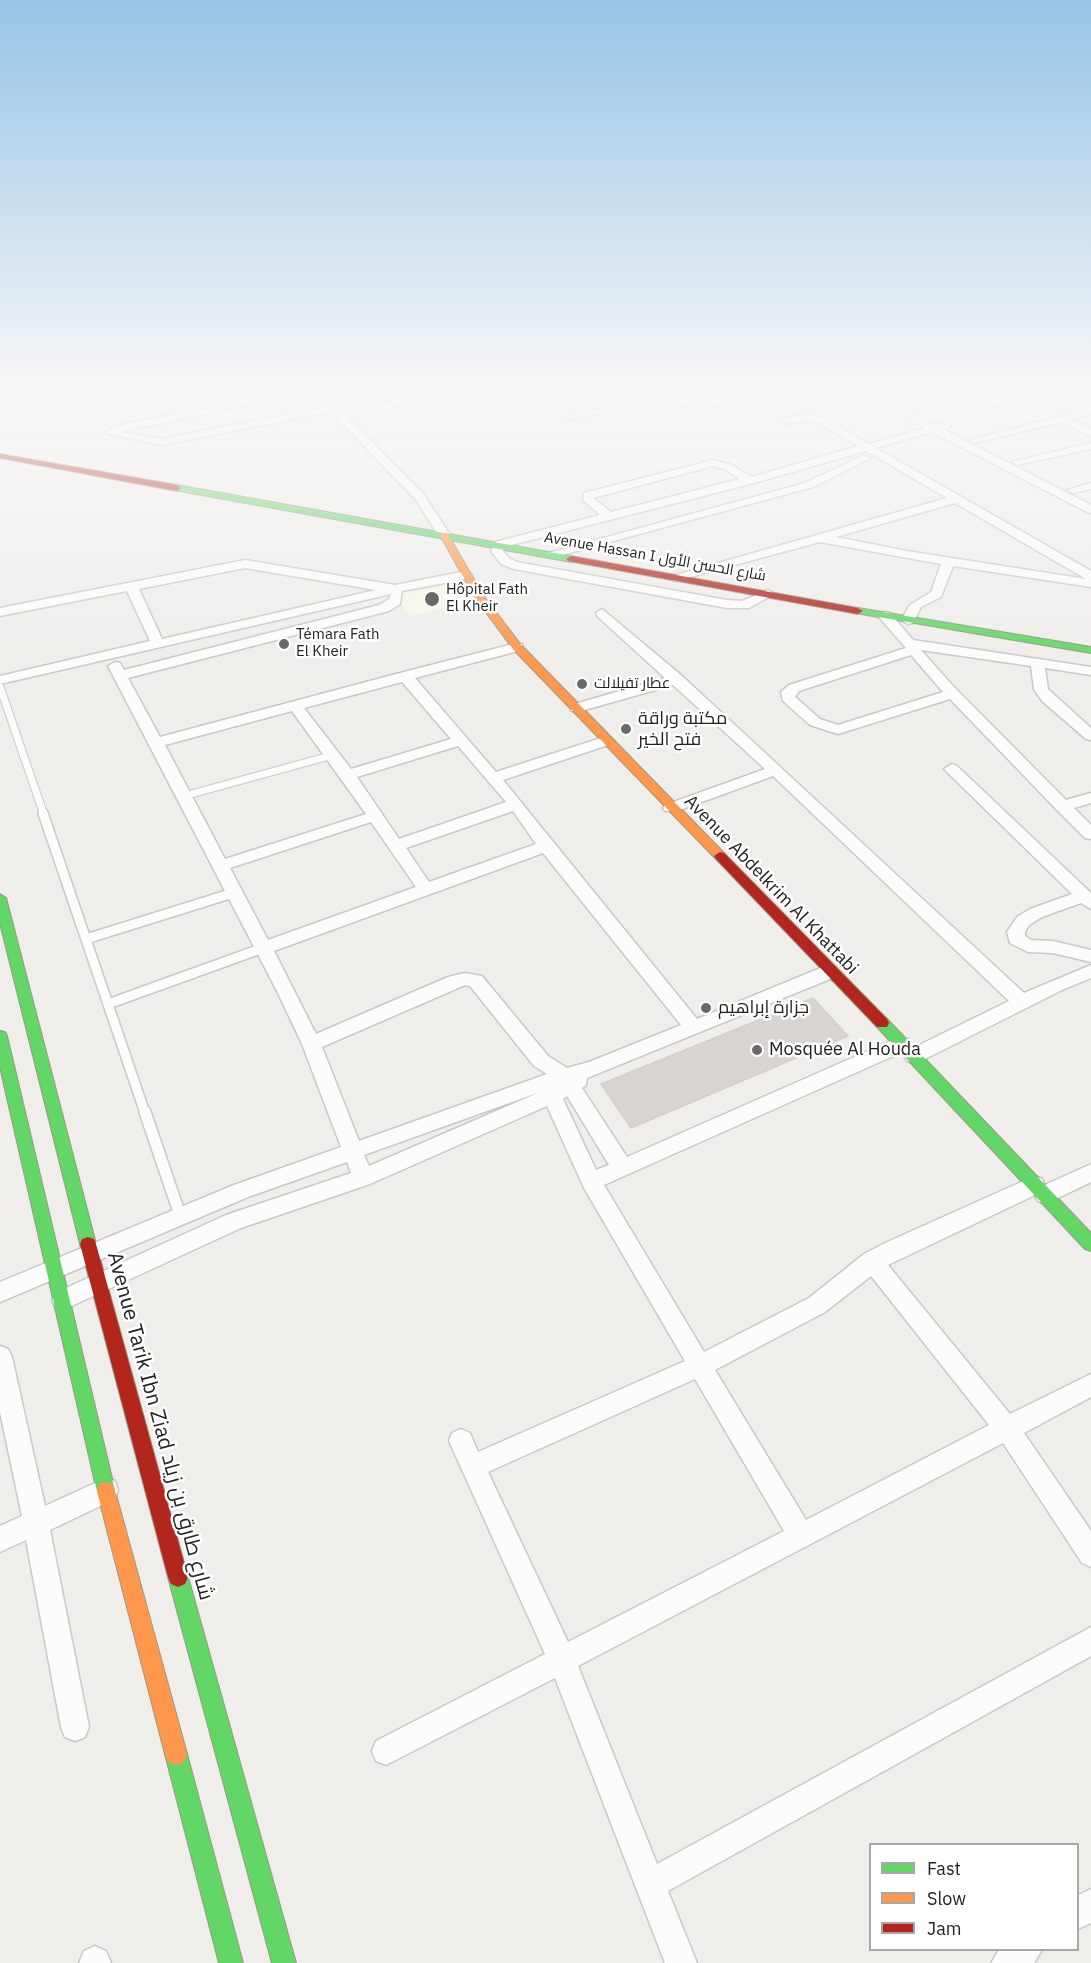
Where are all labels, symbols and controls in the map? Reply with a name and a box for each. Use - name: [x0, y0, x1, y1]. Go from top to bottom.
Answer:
- street label: Avenue Hassan I شارع الحسن الأول: [543, 529, 767, 585]
- place label: Hôpital Fath El Kheir: [446, 581, 528, 616]
- marker: Hôpital Fath El Kheir: [423, 590, 441, 608]
- place label: Témara Fath El Kheir: [296, 626, 380, 661]
- marker: Témara Fath El Kheir: [277, 637, 291, 651]
- place label: عطار تفيلالت: [594, 675, 670, 693]
- marker: عطار تفيلالت: [575, 677, 589, 691]
- place label: مكتبة وراقة فتح الخير: [638, 708, 727, 750]
- marker: مكتبة وراقة فتح الخير: [619, 722, 633, 736]
- street label: Avenue Abdelkrim Al Khattabi: [680, 791, 862, 979]
- place label: جزارة إبراهيم: [718, 997, 809, 1019]
- marker: جزارة إبراهيم: [699, 1001, 713, 1015]
- place label: Mosquée Al Houda: [769, 1039, 921, 1061]
- marker: Mosquée Al Houda: [750, 1043, 764, 1057]
- street label: Avenue Tarik Ibn Ziad شارع طارق بن زياد: [101, 1249, 219, 1603]
- legend: [869, 1843, 1079, 1951]
- text: Fast: [927, 1857, 961, 1880]
- text: Slow: [927, 1887, 966, 1910]
- text: Jam: [927, 1917, 962, 1940]

